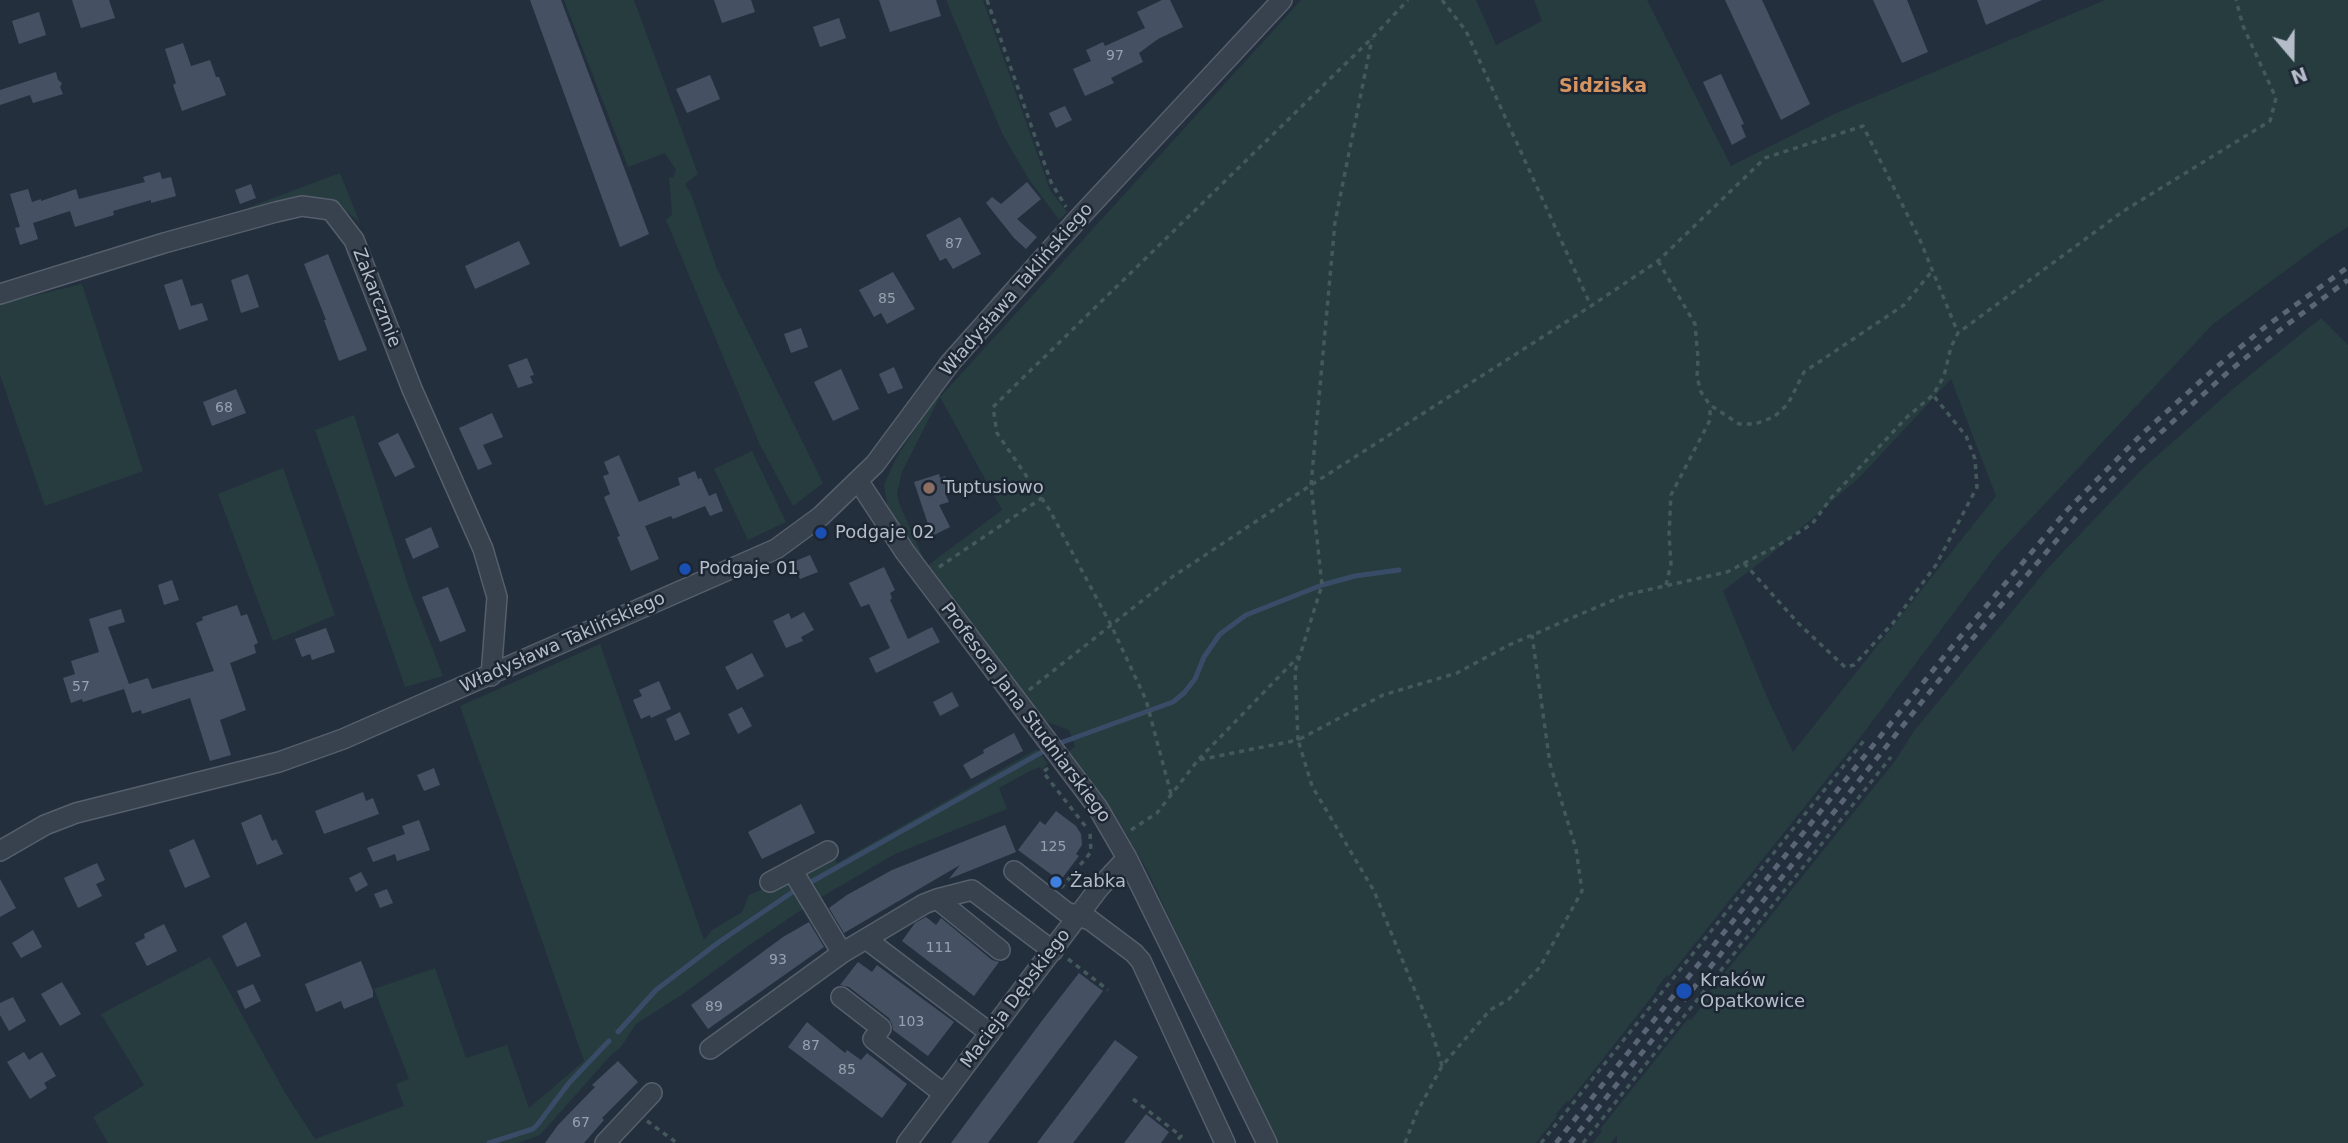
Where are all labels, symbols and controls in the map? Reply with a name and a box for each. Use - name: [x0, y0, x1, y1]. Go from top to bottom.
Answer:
- north arrow: [2257, 21, 2327, 91]
- house number: 97: [1106, 48, 1124, 64]
- text: N: [2288, 63, 2310, 89]
- district label: Sidziska: [1559, 76, 1647, 98]
- street label: Władysława Taklińskiego: [936, 199, 1098, 381]
- house number: 87: [945, 236, 963, 252]
- street label: Zakarczmie: [347, 245, 405, 351]
- house number: 85: [878, 291, 896, 307]
- house number: 68: [215, 400, 233, 416]
- place label: Tuptusiowo: [943, 477, 1044, 499]
- marker: Tuptusiowo: [921, 480, 937, 496]
- place label: Podgaje 02: [835, 522, 935, 544]
- marker: Podgaje 02: [813, 525, 829, 541]
- place label: Podgaje 01: [699, 558, 799, 580]
- marker: Podgaje 01: [677, 561, 693, 577]
- street label: Władysława Taklińskiego: [457, 588, 669, 698]
- street label: Profesora Jana Studniarskiego: [935, 599, 1115, 827]
- house number: 57: [72, 679, 90, 695]
- house number: 125: [1040, 839, 1066, 855]
- place label: Żabka: [1070, 871, 1126, 893]
- marker: Żabka: [1048, 874, 1064, 890]
- street label: Macieja Dębskiego: [957, 925, 1075, 1073]
- house number: 111: [926, 940, 952, 956]
- house number: 93: [769, 952, 787, 968]
- place label: Kraków Opatkowice: [1700, 970, 1805, 1012]
- marker: Kraków Opatkowice: [1674, 981, 1694, 1001]
- house number: 89: [705, 999, 723, 1015]
- house number: 103: [898, 1014, 924, 1030]
- house number: 87: [802, 1038, 820, 1054]
- house number: 85: [838, 1062, 856, 1078]
- house number: 67: [572, 1115, 590, 1131]

